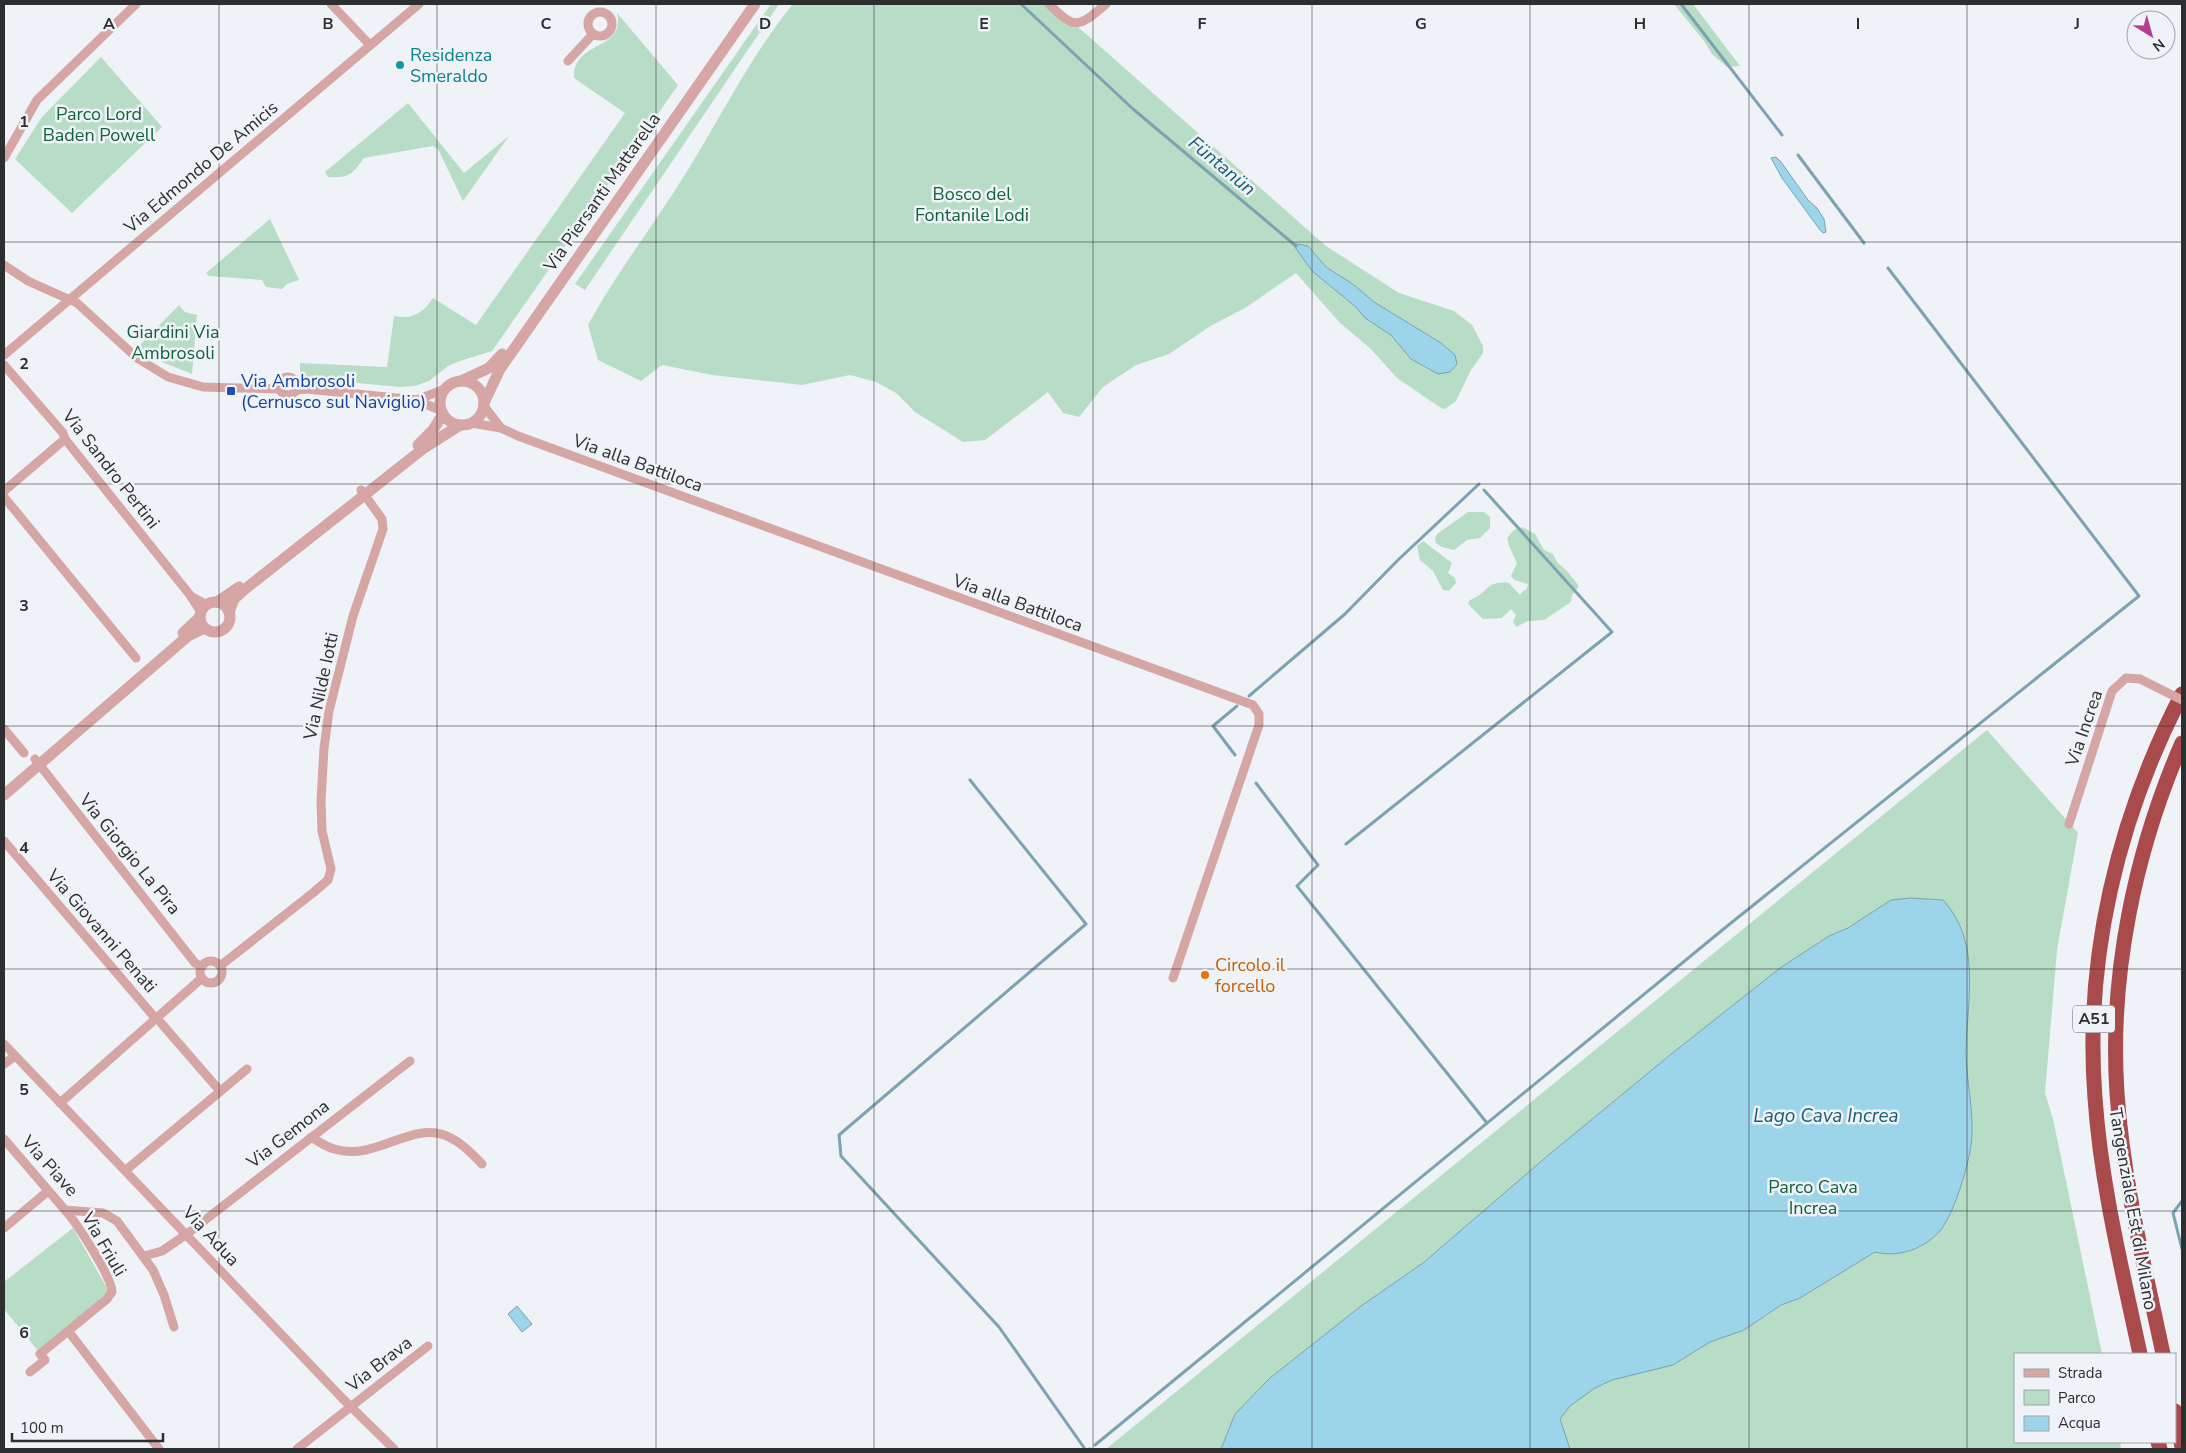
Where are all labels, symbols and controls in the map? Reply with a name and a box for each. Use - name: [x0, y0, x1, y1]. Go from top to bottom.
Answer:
- north arrow: [2126, 10, 2176, 60]
- text: A: [103, 13, 115, 35]
- text: B: [322, 13, 334, 35]
- text: C: [541, 13, 552, 35]
- text: D: [759, 13, 771, 35]
- text: E: [979, 13, 989, 35]
- text: F: [1198, 13, 1207, 35]
- text: G: [1415, 13, 1427, 35]
- text: H: [1634, 13, 1646, 35]
- text: I: [1856, 13, 1860, 35]
- text: J: [2073, 13, 2080, 35]
- text: N: [2149, 34, 2168, 56]
- place label: Residenza Smeraldo: [410, 43, 492, 88]
- marker: Residenza Smeraldo: [394, 59, 406, 71]
- street label: Via Edmondo De Amicis: [118, 96, 283, 239]
- park label: Parco Lord Baden Powell: [43, 102, 156, 147]
- street label: Via Piersanti Mattarella: [537, 108, 666, 277]
- text: 1: [19, 111, 29, 133]
- water label: Füntanün: [1183, 130, 1261, 202]
- park label: Bosco del Fontanile Lodi: [915, 182, 1029, 227]
- park label: Giardini Via Ambrosoli: [127, 320, 219, 365]
- text: 2: [19, 353, 29, 375]
- place label: Via Ambrosoli (Cernusco sul Naviglio): [240, 369, 426, 414]
- marker: Via Ambrosoli (Cernusco sul Naviglio): [225, 385, 237, 397]
- street label: Via Sandro Pertini: [56, 404, 165, 534]
- street label: Via alla Battiloca: [569, 428, 706, 498]
- street label: Via alla Battiloca: [949, 568, 1086, 638]
- text: 3: [19, 595, 29, 617]
- street label: Via Nilde Iotti: [298, 630, 344, 743]
- street label: Via Increa: [2059, 687, 2108, 770]
- street label: Via Giorgio La Pira: [73, 788, 186, 919]
- text: 4: [19, 837, 29, 859]
- street label: Via Giovanni Penati: [41, 863, 162, 998]
- place label: Circolo il forcello: [1215, 953, 1286, 998]
- marker: Circolo il forcello: [1199, 969, 1211, 981]
- road number: A51: [2073, 1006, 2115, 1032]
- text: 5: [19, 1079, 29, 1101]
- street label: Via Gemona: [241, 1094, 334, 1174]
- water label: Lago Cava Increa: [1753, 1103, 1899, 1129]
- street label: Tangenziale Est di Milano: [2103, 1106, 2163, 1312]
- street label: Via Piave: [15, 1130, 84, 1202]
- park label: Parco Cava Increa: [1768, 1175, 1858, 1220]
- street label: Via Adua: [176, 1200, 245, 1271]
- street label: Via Friuli: [75, 1207, 132, 1281]
- text: 6: [19, 1322, 29, 1344]
- street label: Via Brava: [340, 1331, 417, 1398]
- legend: [2014, 1353, 2176, 1443]
- text: Strada: [2058, 1363, 2102, 1383]
- text: Parco: [2058, 1388, 2096, 1408]
- scale bar: [12, 1410, 164, 1442]
- text: Acqua: [2058, 1413, 2101, 1433]
- text: 100 m: [20, 1418, 64, 1438]

